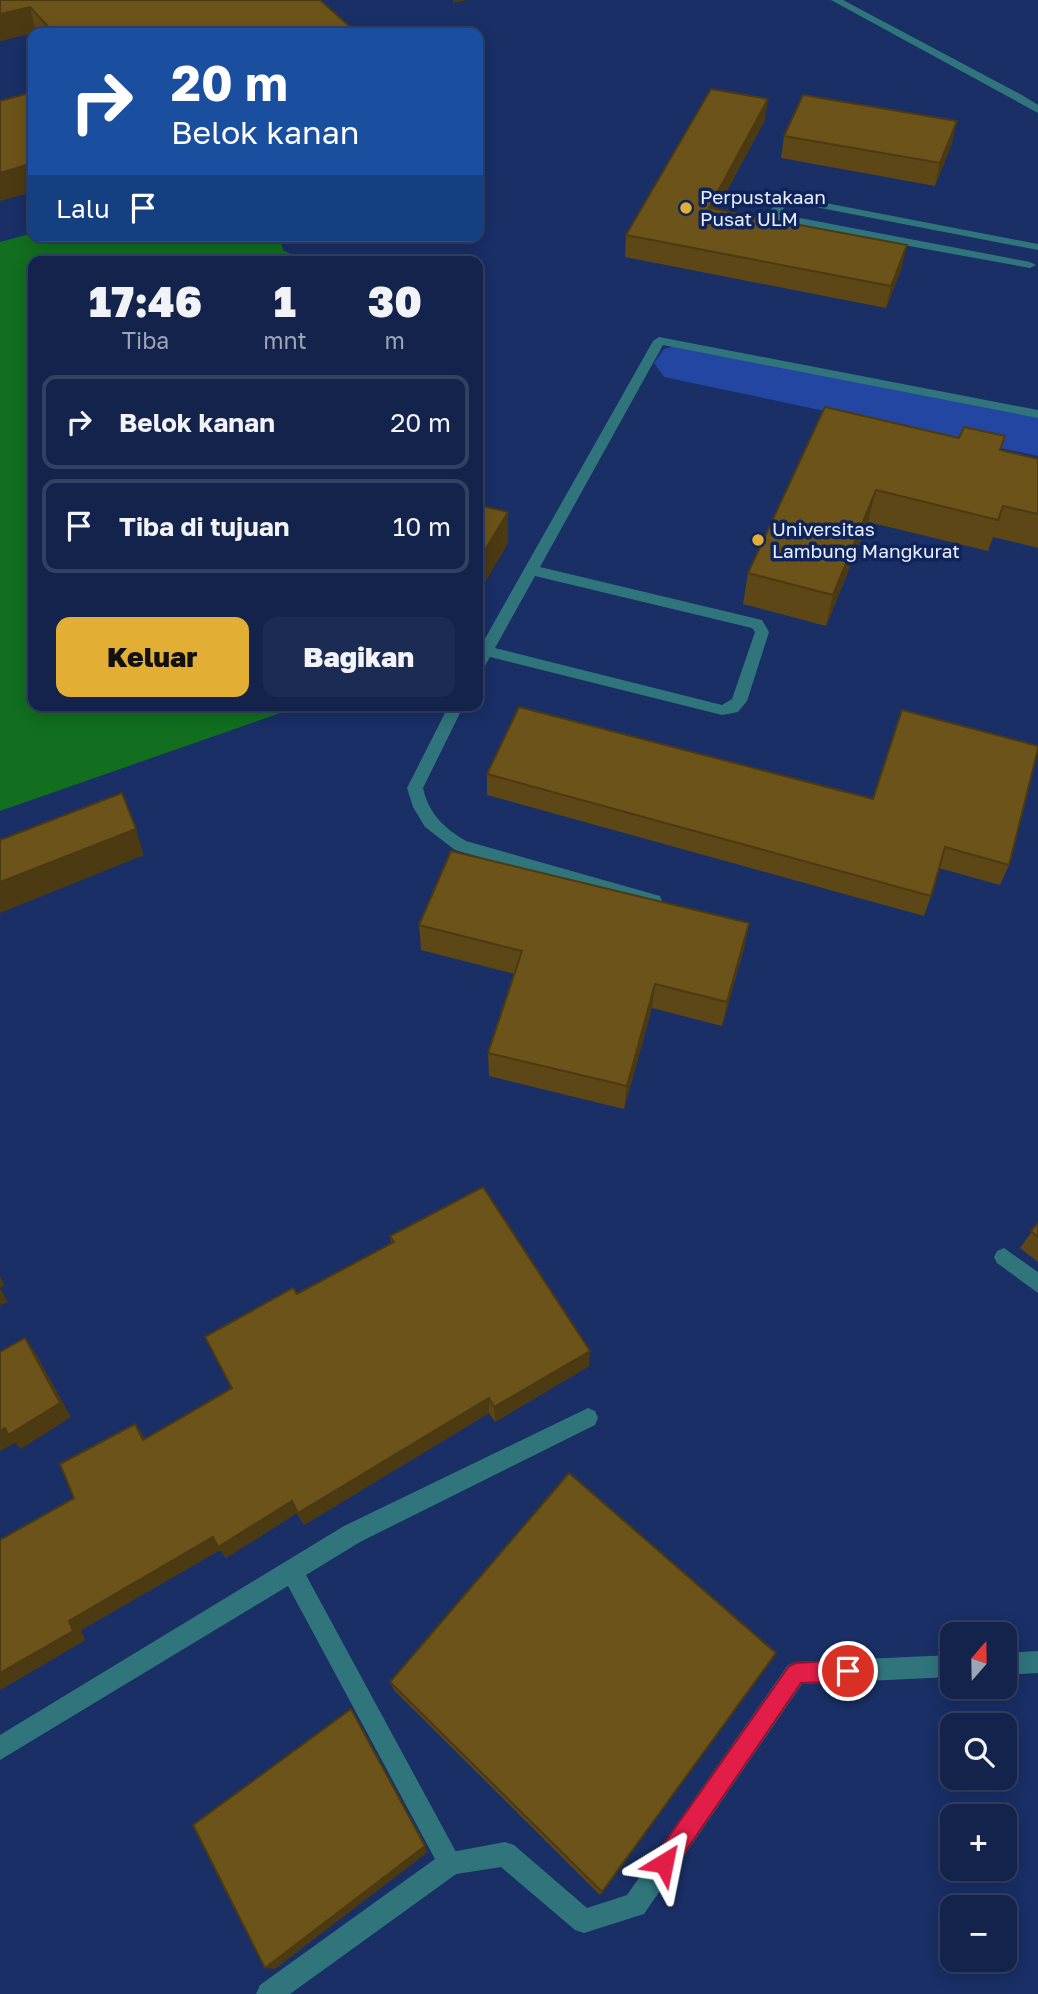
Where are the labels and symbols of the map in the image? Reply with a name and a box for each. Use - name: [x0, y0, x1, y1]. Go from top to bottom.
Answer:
- place label: Perpustakaan Pusat ULM: [700, 185, 826, 230]
- marker: Perpustakaan Pusat ULM: [678, 200, 694, 216]
- place label: Universitas Lambung Mangkurat: [772, 517, 960, 562]
- marker: Universitas Lambung Mangkurat: [750, 532, 766, 548]
- north arrow: [940, 1622, 1017, 1699]
- pin: [818, 1641, 878, 1701]
- position arrow: [627, 1826, 701, 1900]

